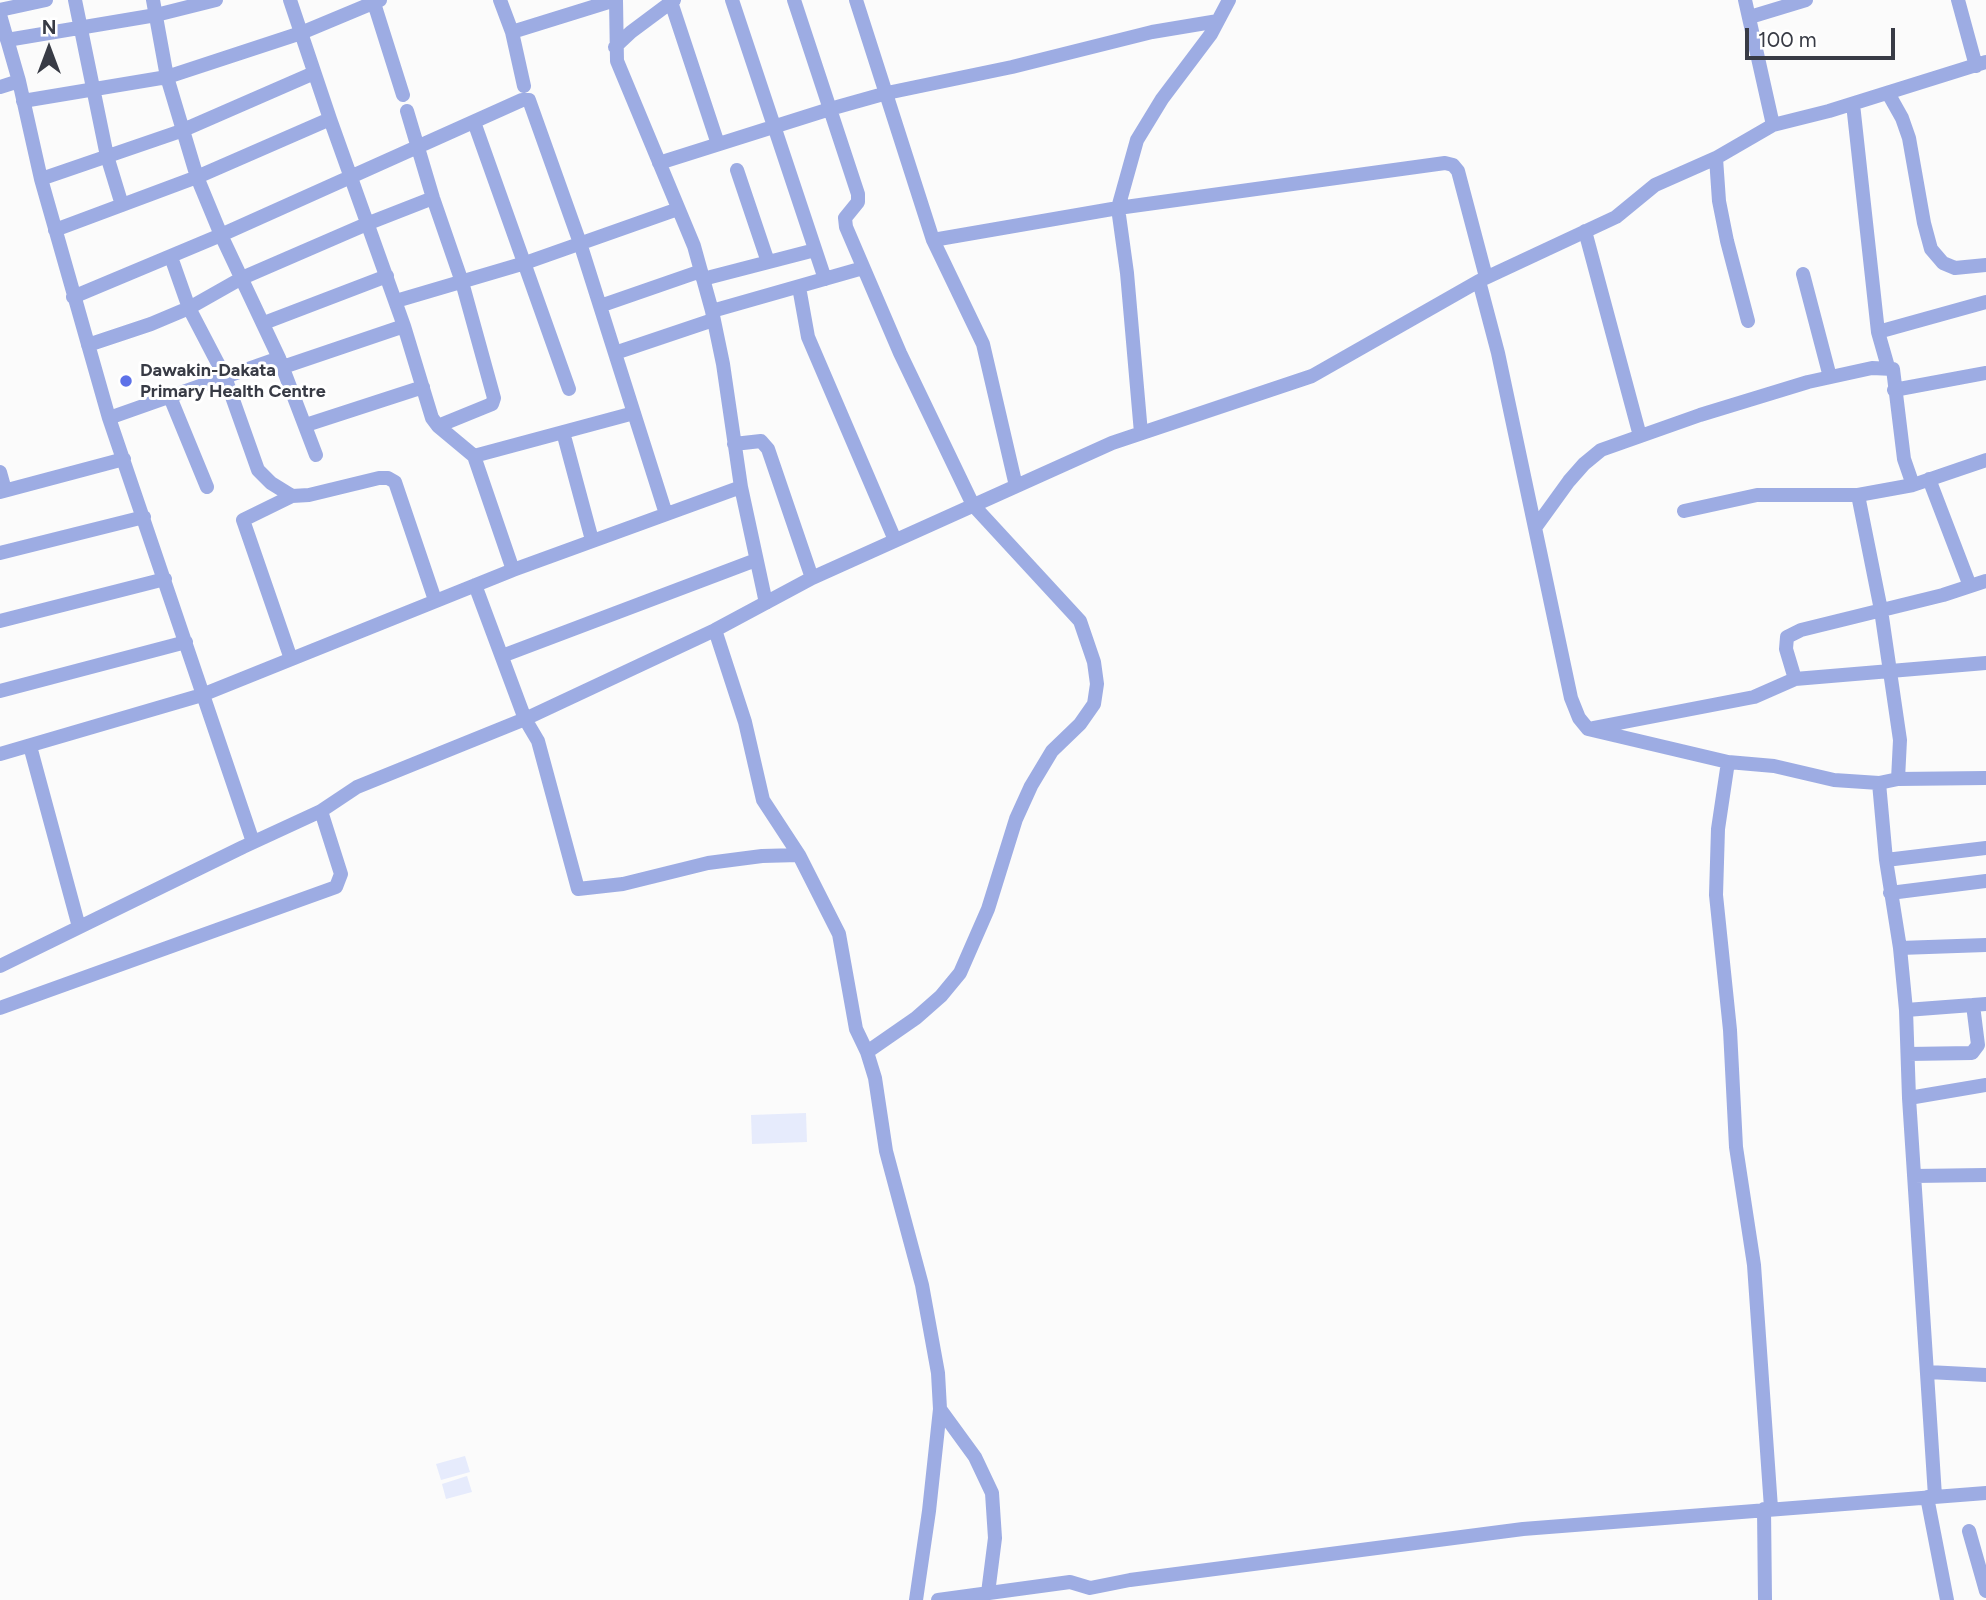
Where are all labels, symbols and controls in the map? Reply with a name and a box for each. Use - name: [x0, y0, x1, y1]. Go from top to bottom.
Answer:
- north arrow: [14, 14, 84, 84]
- scale bar: [1748, 14, 1898, 58]
- text: N: [42, 16, 56, 39]
- text: 100 m: [1758, 27, 1817, 52]
- place label: Dawakin-Dakata Primary Health Centre: [140, 360, 326, 402]
- marker: Dawakin-Dakata Primary Health Centre: [118, 373, 134, 389]

